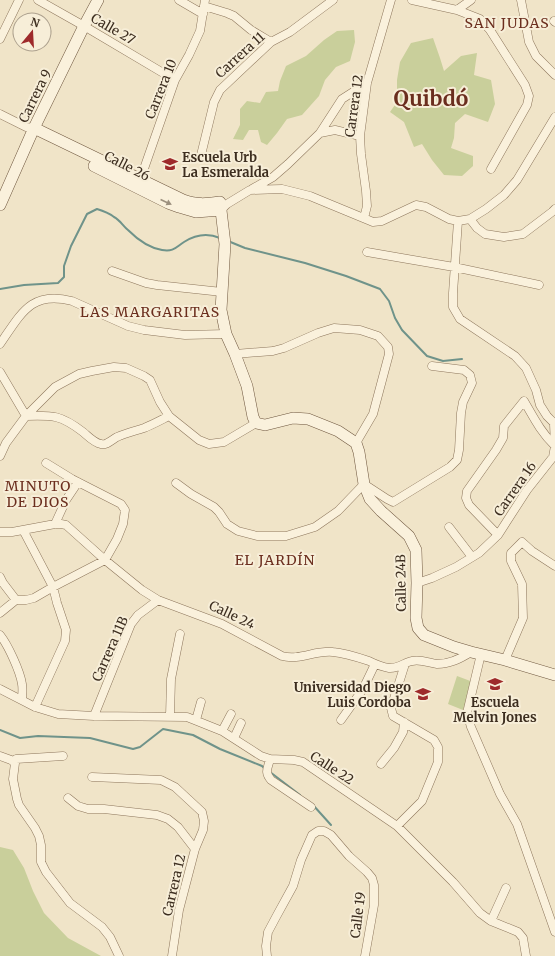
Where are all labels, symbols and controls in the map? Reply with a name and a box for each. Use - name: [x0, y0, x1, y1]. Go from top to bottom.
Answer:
- street label: Calle 27: [88, 10, 139, 49]
- north arrow: [12, 12, 52, 52]
- text: N: [29, 14, 42, 31]
- district label: SAN JUDAS: [464, 14, 550, 32]
- street label: Carrera 11: [212, 28, 268, 82]
- street label: Carrera 10: [141, 57, 181, 121]
- street label: Carrera 9: [15, 66, 55, 126]
- street label: Carrera 12: [341, 73, 367, 138]
- district label: Quibdó: [394, 85, 468, 112]
- street label: Calle 26: [101, 147, 153, 185]
- place label: Escuela Urb La Esmeralda: [182, 149, 269, 181]
- school or university icon: Escuela Urb La Esmeralda: [161, 155, 179, 173]
- one-way arrow: [161, 199, 172, 205]
- district label: LAS MARGARITAS: [80, 303, 220, 321]
- street label: Carrera 16: [490, 458, 540, 520]
- district label: MINUTO DE DIOS: [5, 477, 71, 511]
- district label: EL JARDÍN: [235, 551, 315, 569]
- street label: Calle 24B: [392, 554, 410, 612]
- street label: Calle 24: [206, 597, 258, 633]
- street label: Carrera 11B: [88, 614, 132, 684]
- school or university icon: Escuela Melvin Jones: [486, 675, 504, 693]
- place label: Universidad Diego Luis Cordoba: [294, 679, 411, 711]
- school or university icon: Universidad Diego Luis Cordoba: [414, 685, 432, 703]
- place label: Escuela Melvin Jones: [453, 694, 537, 726]
- street label: Calle 22: [307, 748, 357, 789]
- street label: Carrera 12: [159, 852, 189, 918]
- street label: Calle 19: [347, 891, 369, 939]

